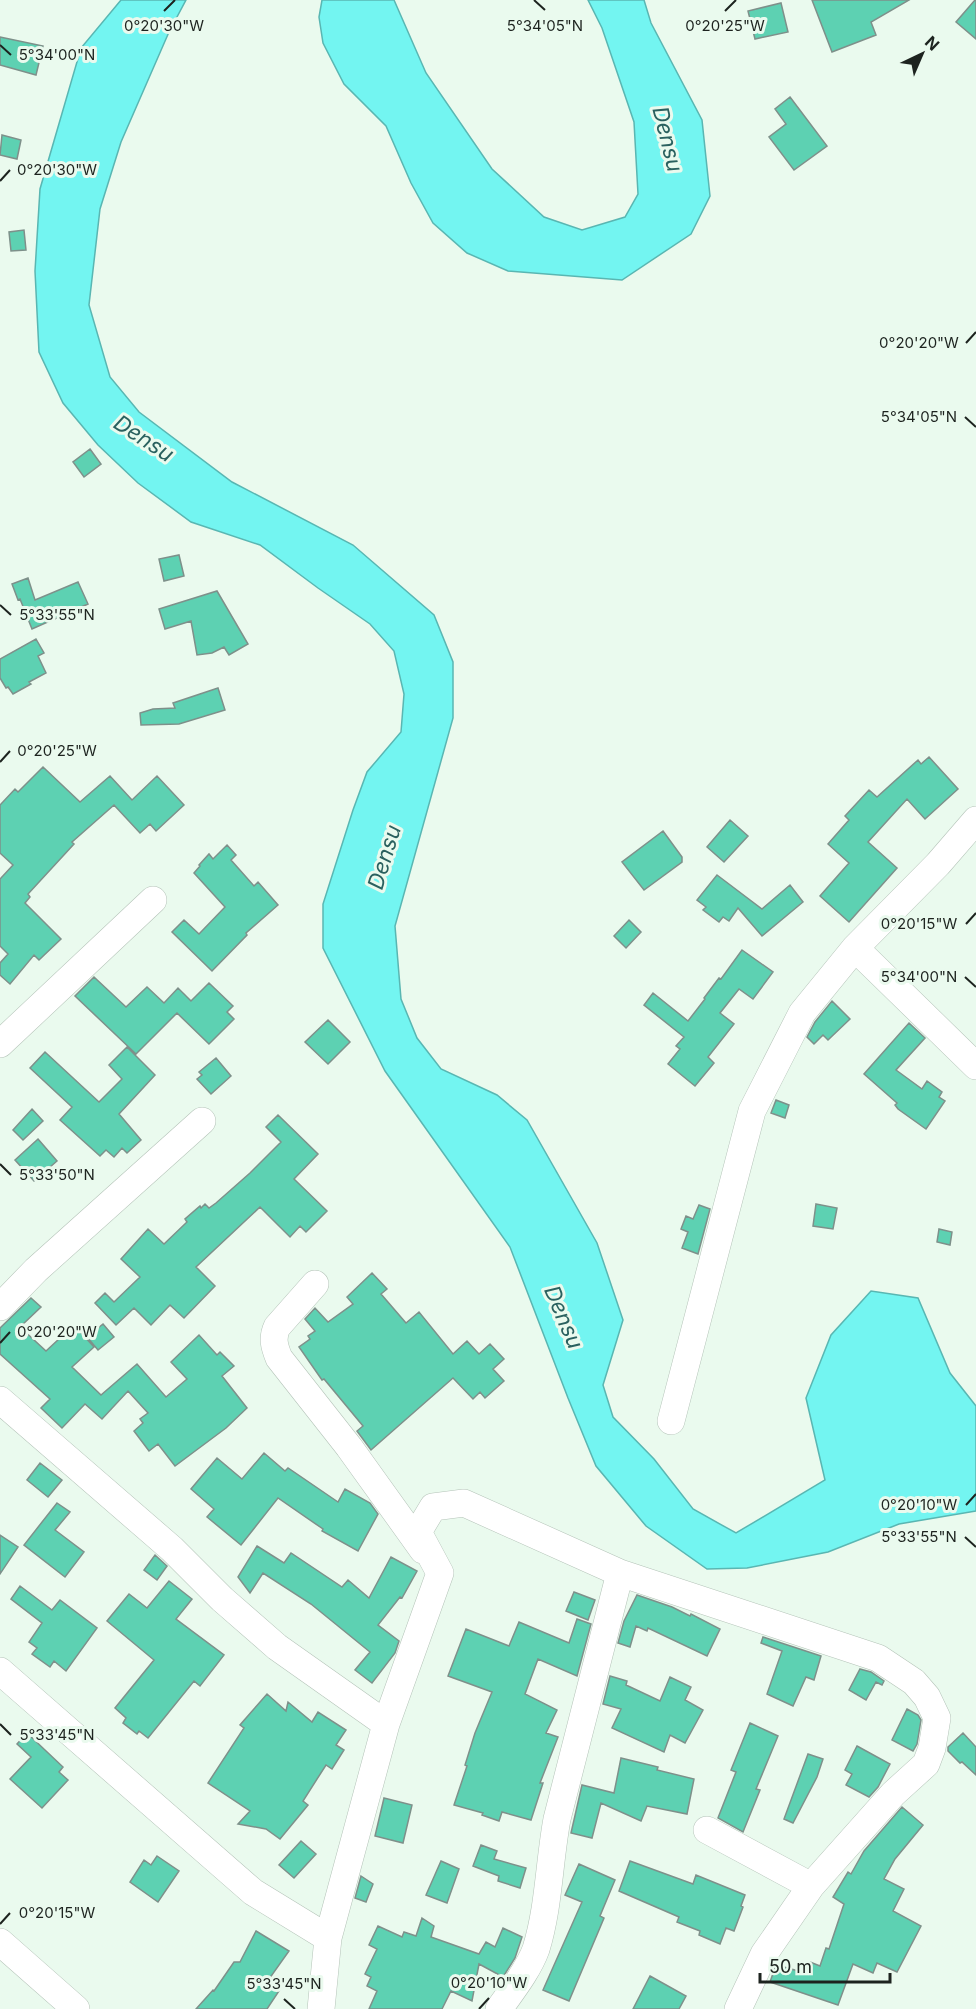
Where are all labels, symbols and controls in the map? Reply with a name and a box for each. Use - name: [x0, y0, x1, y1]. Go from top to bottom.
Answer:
- text: 0°20'30"W: [124, 16, 204, 35]
- text: 5°34'05"N: [507, 16, 583, 35]
- text: 0°20'25"W: [685, 16, 765, 35]
- north arrow: [892, 24, 952, 84]
- text: N: [921, 32, 944, 55]
- text: 5°34'00"N: [19, 45, 95, 64]
- water label: Densu: [647, 104, 689, 174]
- text: 0°20'30"W: [17, 160, 97, 179]
- text: 0°20'20"W: [879, 333, 959, 352]
- text: 5°34'05"N: [881, 407, 957, 426]
- water label: Densu: [109, 409, 179, 467]
- text: 5°33'55"N: [19, 605, 95, 624]
- text: 0°20'25"W: [17, 741, 97, 760]
- water label: Densu: [362, 822, 406, 892]
- text: 0°20'15"W: [881, 914, 957, 933]
- text: 5°34'00"N: [881, 967, 957, 986]
- text: 5°33'50"N: [19, 1165, 95, 1184]
- water label: Densu: [539, 1281, 589, 1353]
- text: 0°20'20"W: [17, 1322, 97, 1341]
- text: 0°20'10"W: [881, 1495, 958, 1514]
- text: 5°33'55"N: [881, 1527, 957, 1546]
- text: 5°33'45"N: [19, 1725, 95, 1744]
- text: 0°20'15"W: [19, 1903, 95, 1922]
- scale bar: [760, 1946, 890, 1984]
- text: 50 m: [769, 1956, 812, 1977]
- text: 0°20'10"W: [451, 1973, 528, 1992]
- text: 5°33'45"N: [246, 1974, 322, 1993]

